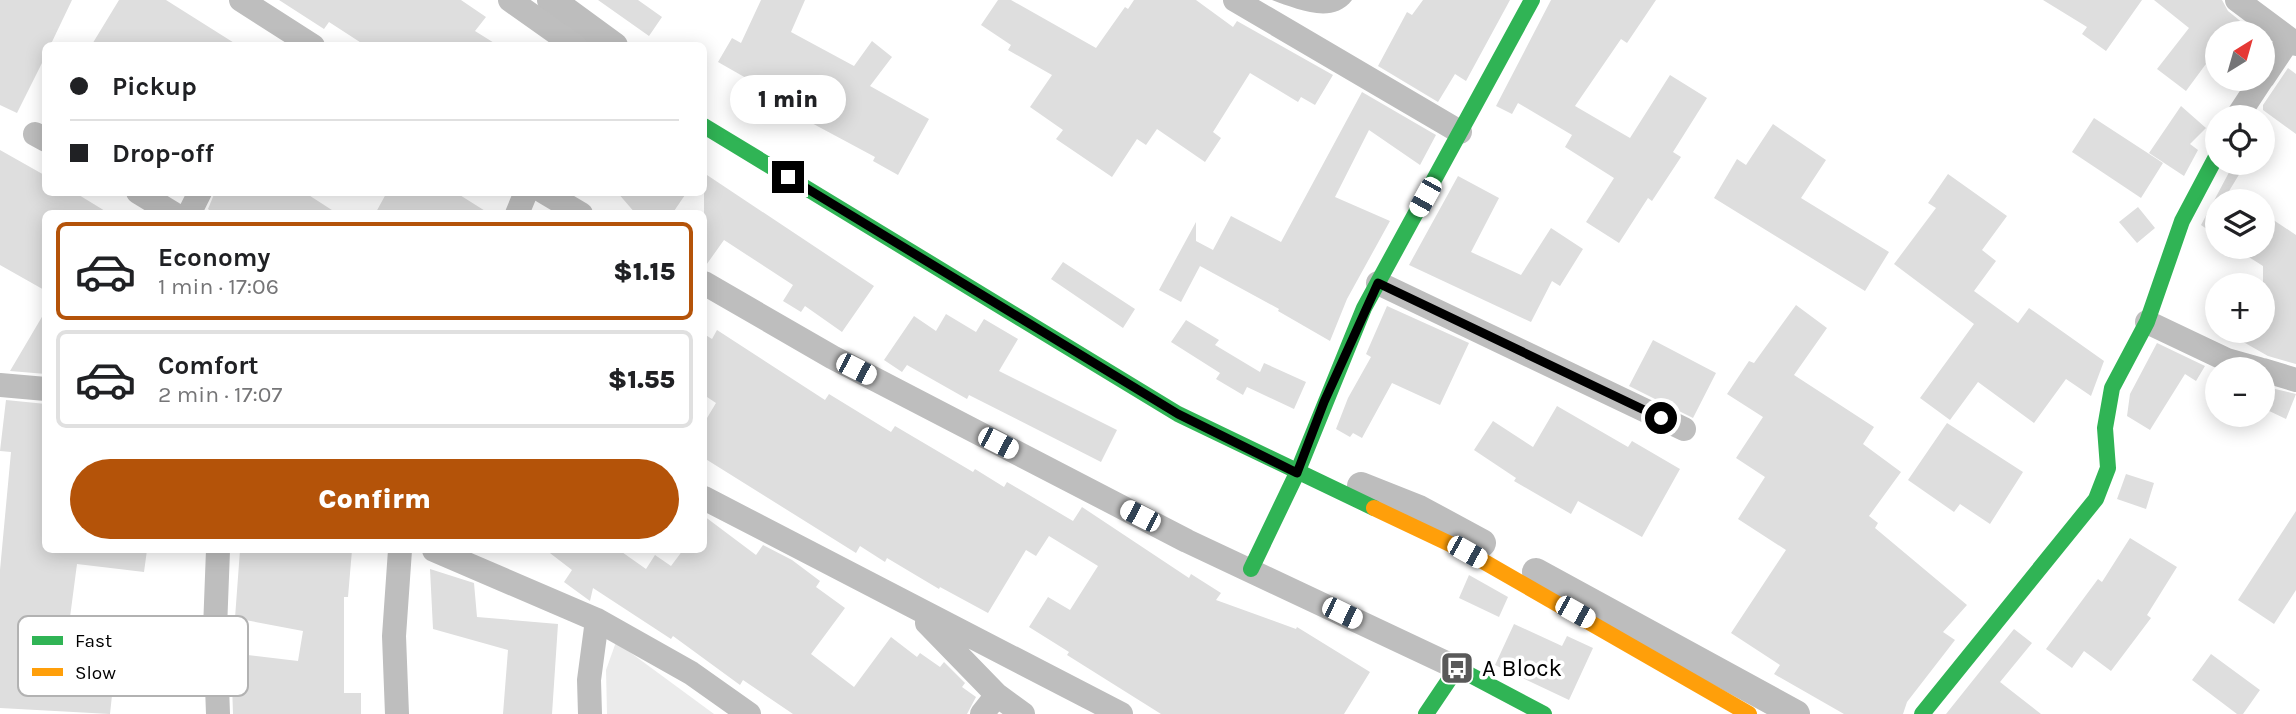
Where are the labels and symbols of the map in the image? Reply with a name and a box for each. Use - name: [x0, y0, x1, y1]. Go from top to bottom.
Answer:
- north arrow: [2205, 21, 2275, 91]
- callout: 1 min: [730, 76, 846, 124]
- route end: [772, 161, 804, 193]
- car: [1406, 174, 1445, 220]
- car: [833, 350, 880, 388]
- route start: [1645, 402, 1677, 434]
- car: [975, 424, 1022, 462]
- car: [1117, 497, 1164, 535]
- car: [1444, 533, 1491, 571]
- car: [1552, 593, 1599, 631]
- car: [1319, 594, 1366, 632]
- legend: [18, 616, 248, 696]
- text: Fast: [75, 630, 112, 652]
- bus stop icon: A Block: [1438, 649, 1476, 687]
- place label: A Block: [1482, 654, 1562, 682]
- text: Slow: [75, 662, 116, 684]

